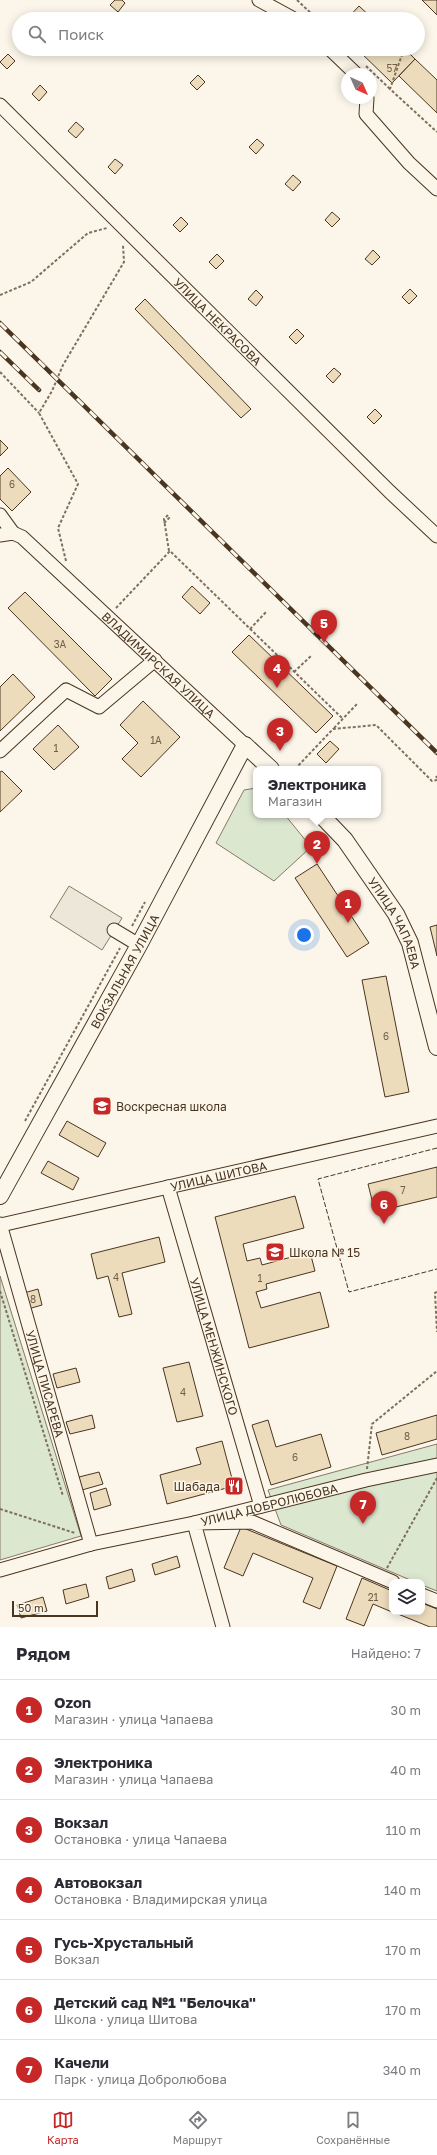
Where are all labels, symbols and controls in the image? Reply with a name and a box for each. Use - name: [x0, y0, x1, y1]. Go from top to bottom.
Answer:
- search box: [12, 12, 425, 56]
- icon: search: [26, 23, 48, 45]
- text: Поиск: [58, 25, 104, 43]
- house number: 57: [386, 62, 398, 74]
- north arrow: [341, 68, 377, 104]
- street label: УЛИЦА НЕКРАСОВА: [171, 274, 265, 368]
- house number: 6: [9, 478, 15, 490]
- street label: ВЛАДИМИРСКАЯ УЛИЦА: [99, 608, 218, 721]
- pin: 5: [311, 610, 337, 643]
- house number: 3А: [54, 638, 67, 650]
- pin: 4: [264, 655, 290, 688]
- pin: 3: [267, 718, 293, 751]
- house number: 1А: [150, 734, 162, 746]
- house number: 1: [54, 742, 59, 754]
- popup: [253, 766, 381, 818]
- text: Электроника: [268, 775, 366, 793]
- text: Магазин: [268, 793, 322, 809]
- pin: 2: [304, 831, 330, 864]
- street label: УЛИЦА ЧАПАЕВА: [365, 874, 424, 970]
- pin: 1: [335, 890, 361, 923]
- street label: ВОКЗАЛЬНАЯ УЛИЦА: [87, 911, 162, 1031]
- your location: [294, 925, 314, 945]
- house number: 6: [383, 1030, 389, 1042]
- school or university icon: Воскресная школа: [91, 1095, 113, 1117]
- place label: Воскресная школа: [116, 1099, 227, 1114]
- street label: УЛИЦА ШИТОВА: [169, 1157, 268, 1194]
- house number: 7: [400, 1184, 406, 1196]
- pin: 6: [371, 1191, 397, 1224]
- school or university icon: Школа № 15: [264, 1241, 286, 1263]
- place label: Школа № 15: [289, 1245, 360, 1260]
- house number: 4: [113, 1271, 119, 1283]
- house number: 1: [258, 1272, 263, 1284]
- street label: УЛИЦА МЕНЖИНСКОГО: [187, 1276, 242, 1417]
- house number: 8: [30, 1293, 36, 1305]
- street label: УЛИЦА ПИСАРЕВА: [23, 1328, 68, 1439]
- house number: 4: [180, 1386, 186, 1398]
- house number: 8: [404, 1430, 410, 1442]
- house number: 6: [292, 1451, 298, 1463]
- restaurant icon: Шабада: [223, 1475, 245, 1497]
- place label: Шабада: [173, 1479, 220, 1494]
- street label: УЛИЦА ДОБРОЛЮБОВА: [199, 1480, 339, 1529]
- pin: 7: [350, 1491, 376, 1524]
- map controls: [389, 1579, 425, 1615]
- button: layers: [389, 1579, 425, 1615]
- house number: 21: [368, 1591, 378, 1603]
- scale bar: [12, 1599, 98, 1618]
- text: 50 m: [18, 1601, 44, 1614]
- text: Рядом: [16, 1643, 70, 1664]
- text: Найдено: 7: [351, 1645, 421, 1661]
- text: Ozon: [54, 1693, 91, 1711]
- text: 1: [26, 1702, 32, 1718]
- text: 30 m: [391, 1702, 421, 1718]
- text: Магазин · улица Чапаева: [54, 1711, 213, 1727]
- text: Электроника: [54, 1753, 152, 1771]
- text: 2: [25, 1762, 33, 1778]
- text: 40 m: [390, 1762, 421, 1778]
- text: Магазин · улица Чапаева: [54, 1771, 213, 1787]
- text: Вокзал: [54, 1813, 108, 1831]
- text: 3: [25, 1822, 33, 1838]
- text: 110 m: [386, 1822, 421, 1838]
- text: Остановка · улица Чапаева: [54, 1831, 227, 1847]
- text: Автовокзал: [54, 1873, 142, 1891]
- text: 4: [25, 1882, 33, 1898]
- text: 140 m: [384, 1882, 421, 1898]
- text: Остановка · Владимирская улица: [54, 1891, 267, 1907]
- text: Гусь-Хрустальный: [54, 1933, 193, 1951]
- text: 5: [25, 1942, 33, 1958]
- text: 170 m: [385, 1942, 421, 1958]
- text: Вокзал: [54, 1951, 100, 1967]
- text: Детский сад №1 "Белочка": [54, 1993, 256, 2011]
- text: 6: [25, 2002, 33, 2018]
- text: 170 m: [385, 2002, 421, 2018]
- text: Школа · улица Шитова: [54, 2011, 197, 2027]
- text: Качели: [54, 2053, 109, 2071]
- text: 7: [25, 2062, 33, 2078]
- text: 340 m: [383, 2062, 421, 2078]
- text: Парк · улица Добролюбова: [54, 2071, 227, 2087]
- tab: Карта: [47, 2109, 79, 2146]
- tab: Маршрут: [173, 2109, 222, 2146]
- tab: Сохранённые: [316, 2109, 390, 2146]

